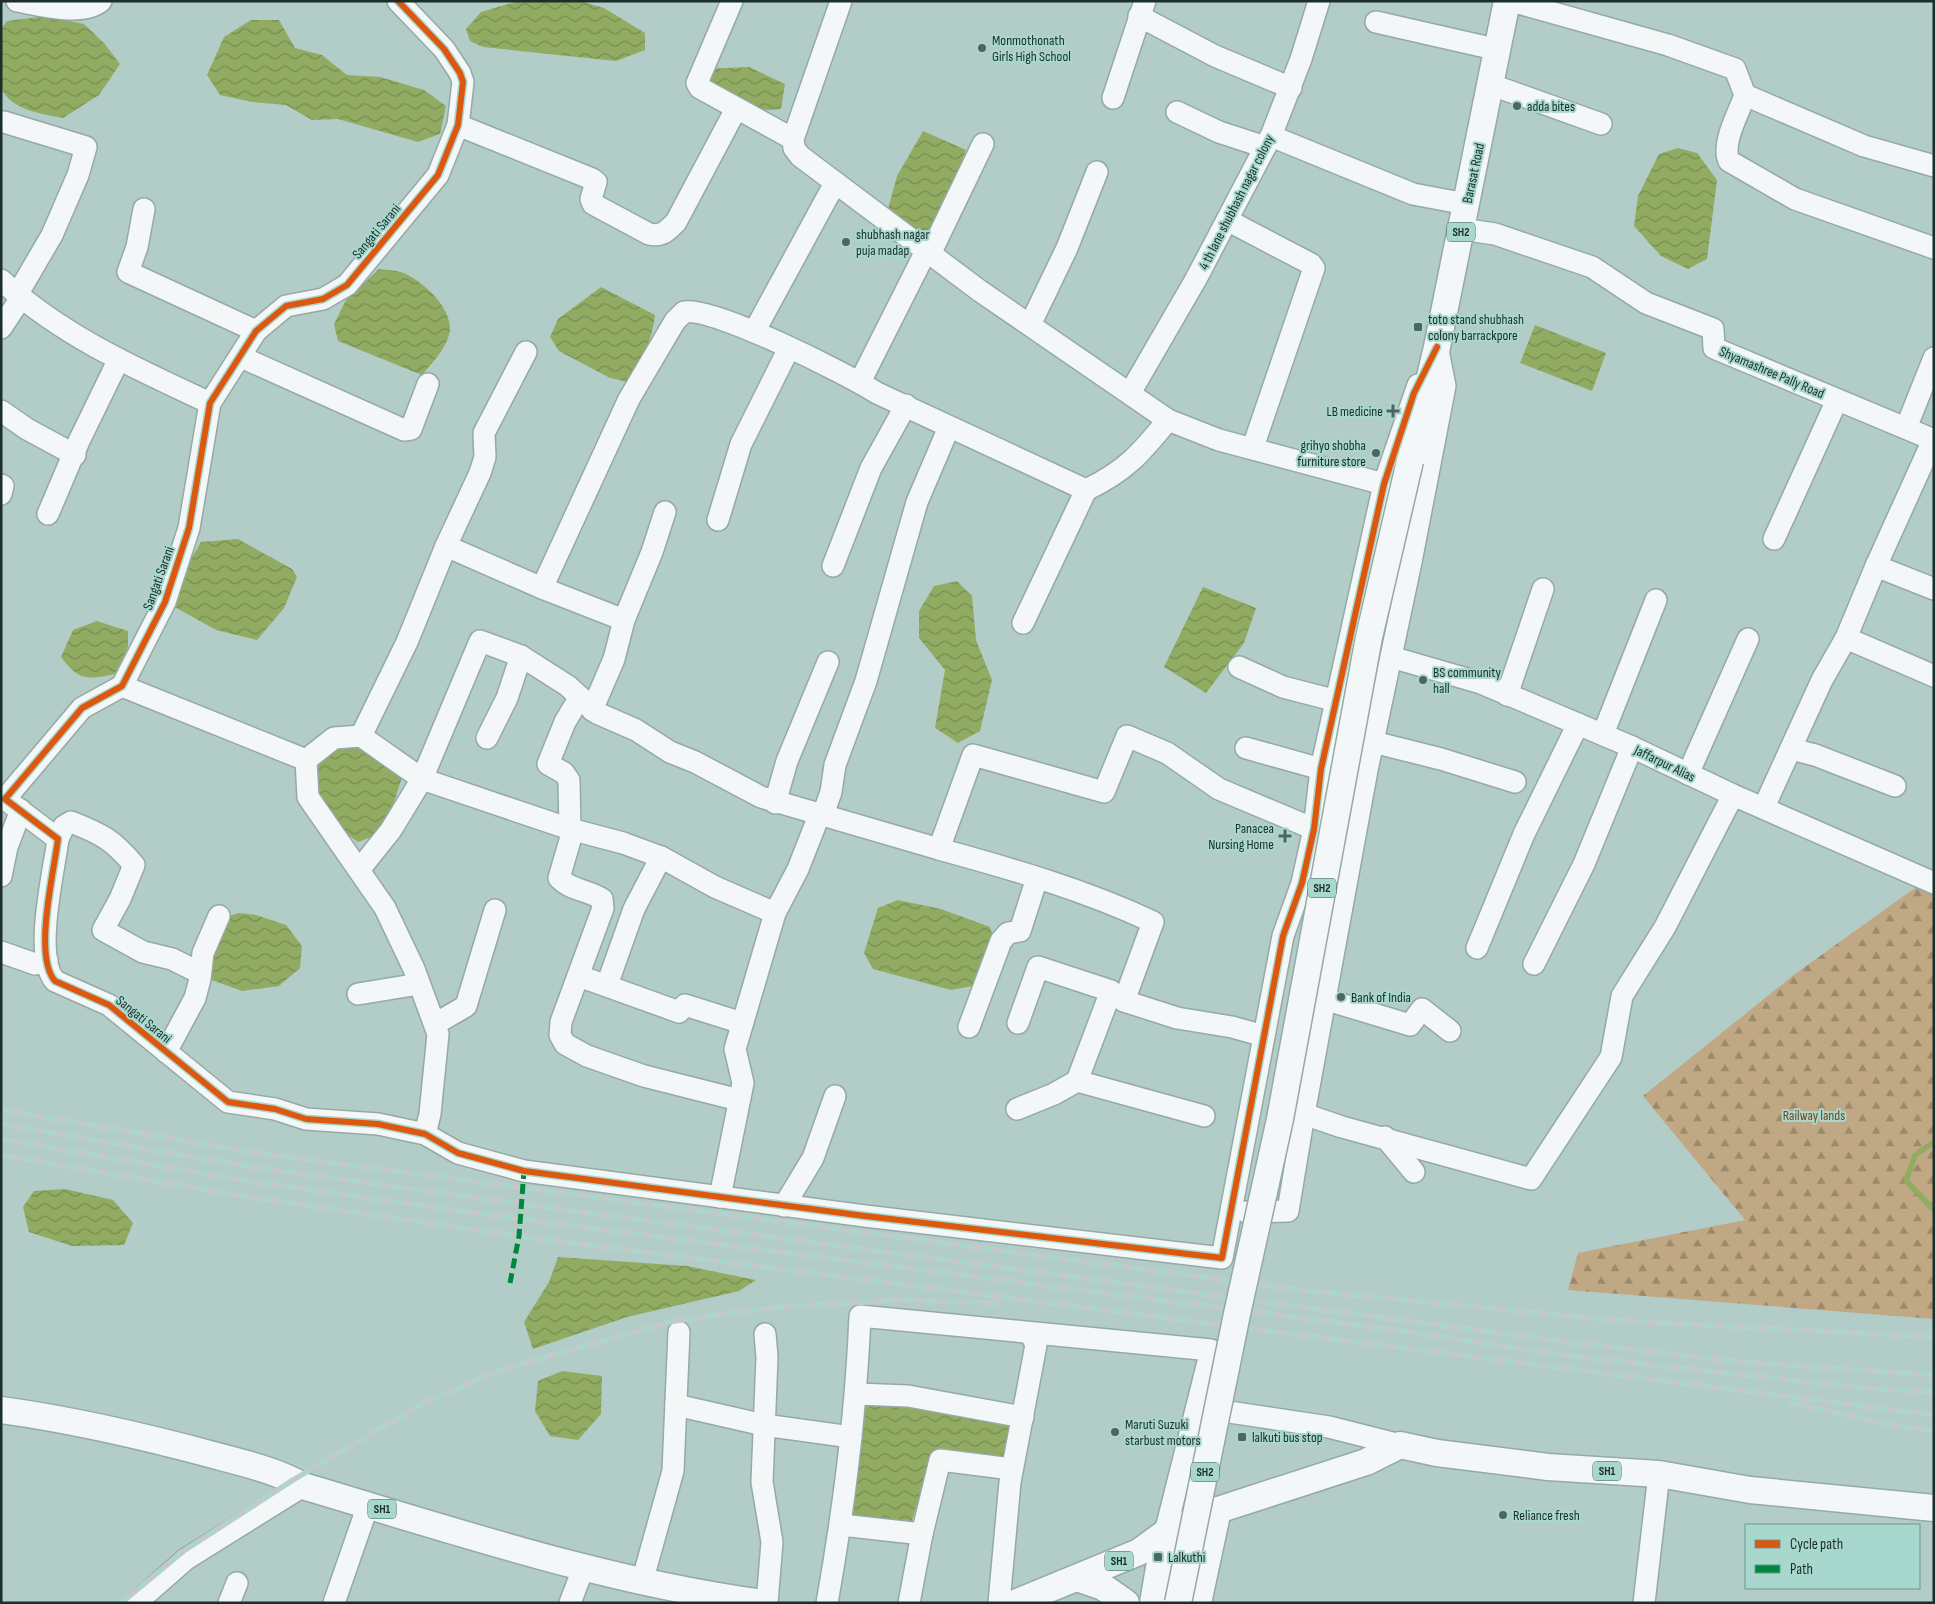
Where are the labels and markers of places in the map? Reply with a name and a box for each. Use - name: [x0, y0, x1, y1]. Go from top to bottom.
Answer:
- place label: Monmothonath Girls High School: [992, 32, 1071, 65]
- marker: Monmothonath Girls High School: [976, 42, 988, 54]
- place label: adda bites: [1527, 98, 1575, 115]
- marker: adda bites: [1511, 100, 1523, 112]
- place label: shubhash nagar puja madap: [856, 226, 930, 259]
- marker: shubhash nagar puja madap: [840, 236, 852, 248]
- place label: toto stand shubhash colony barrackpore: [1428, 311, 1524, 344]
- marker: toto stand shubhash colony barrackpore: [1412, 321, 1424, 333]
- place label: LB medicine: [1326, 403, 1383, 420]
- marker: LB medicine: [1387, 405, 1399, 417]
- place label: grihyo shobha furniture store: [1297, 437, 1366, 470]
- marker: grihyo shobha furniture store: [1370, 447, 1382, 459]
- place label: BS community hall: [1433, 664, 1502, 697]
- marker: BS community hall: [1417, 674, 1429, 686]
- place label: Panacea Nursing Home: [1208, 820, 1274, 853]
- marker: Panacea Nursing Home: [1278, 829, 1292, 843]
- place label: Bank of India: [1351, 989, 1411, 1006]
- marker: Bank of India: [1335, 991, 1347, 1003]
- place label: Maruti Suzuki starbust motors: [1125, 1416, 1200, 1449]
- marker: Maruti Suzuki starbust motors: [1109, 1426, 1121, 1438]
- place label: lalkuti bus stop: [1252, 1429, 1323, 1446]
- marker: lalkuti bus stop: [1236, 1431, 1248, 1443]
- place label: Reliance fresh: [1513, 1507, 1580, 1524]
- marker: Reliance fresh: [1497, 1509, 1509, 1521]
- place label: Lalkuthi: [1168, 1549, 1205, 1566]
- marker: Lalkuthi: [1152, 1551, 1164, 1563]

